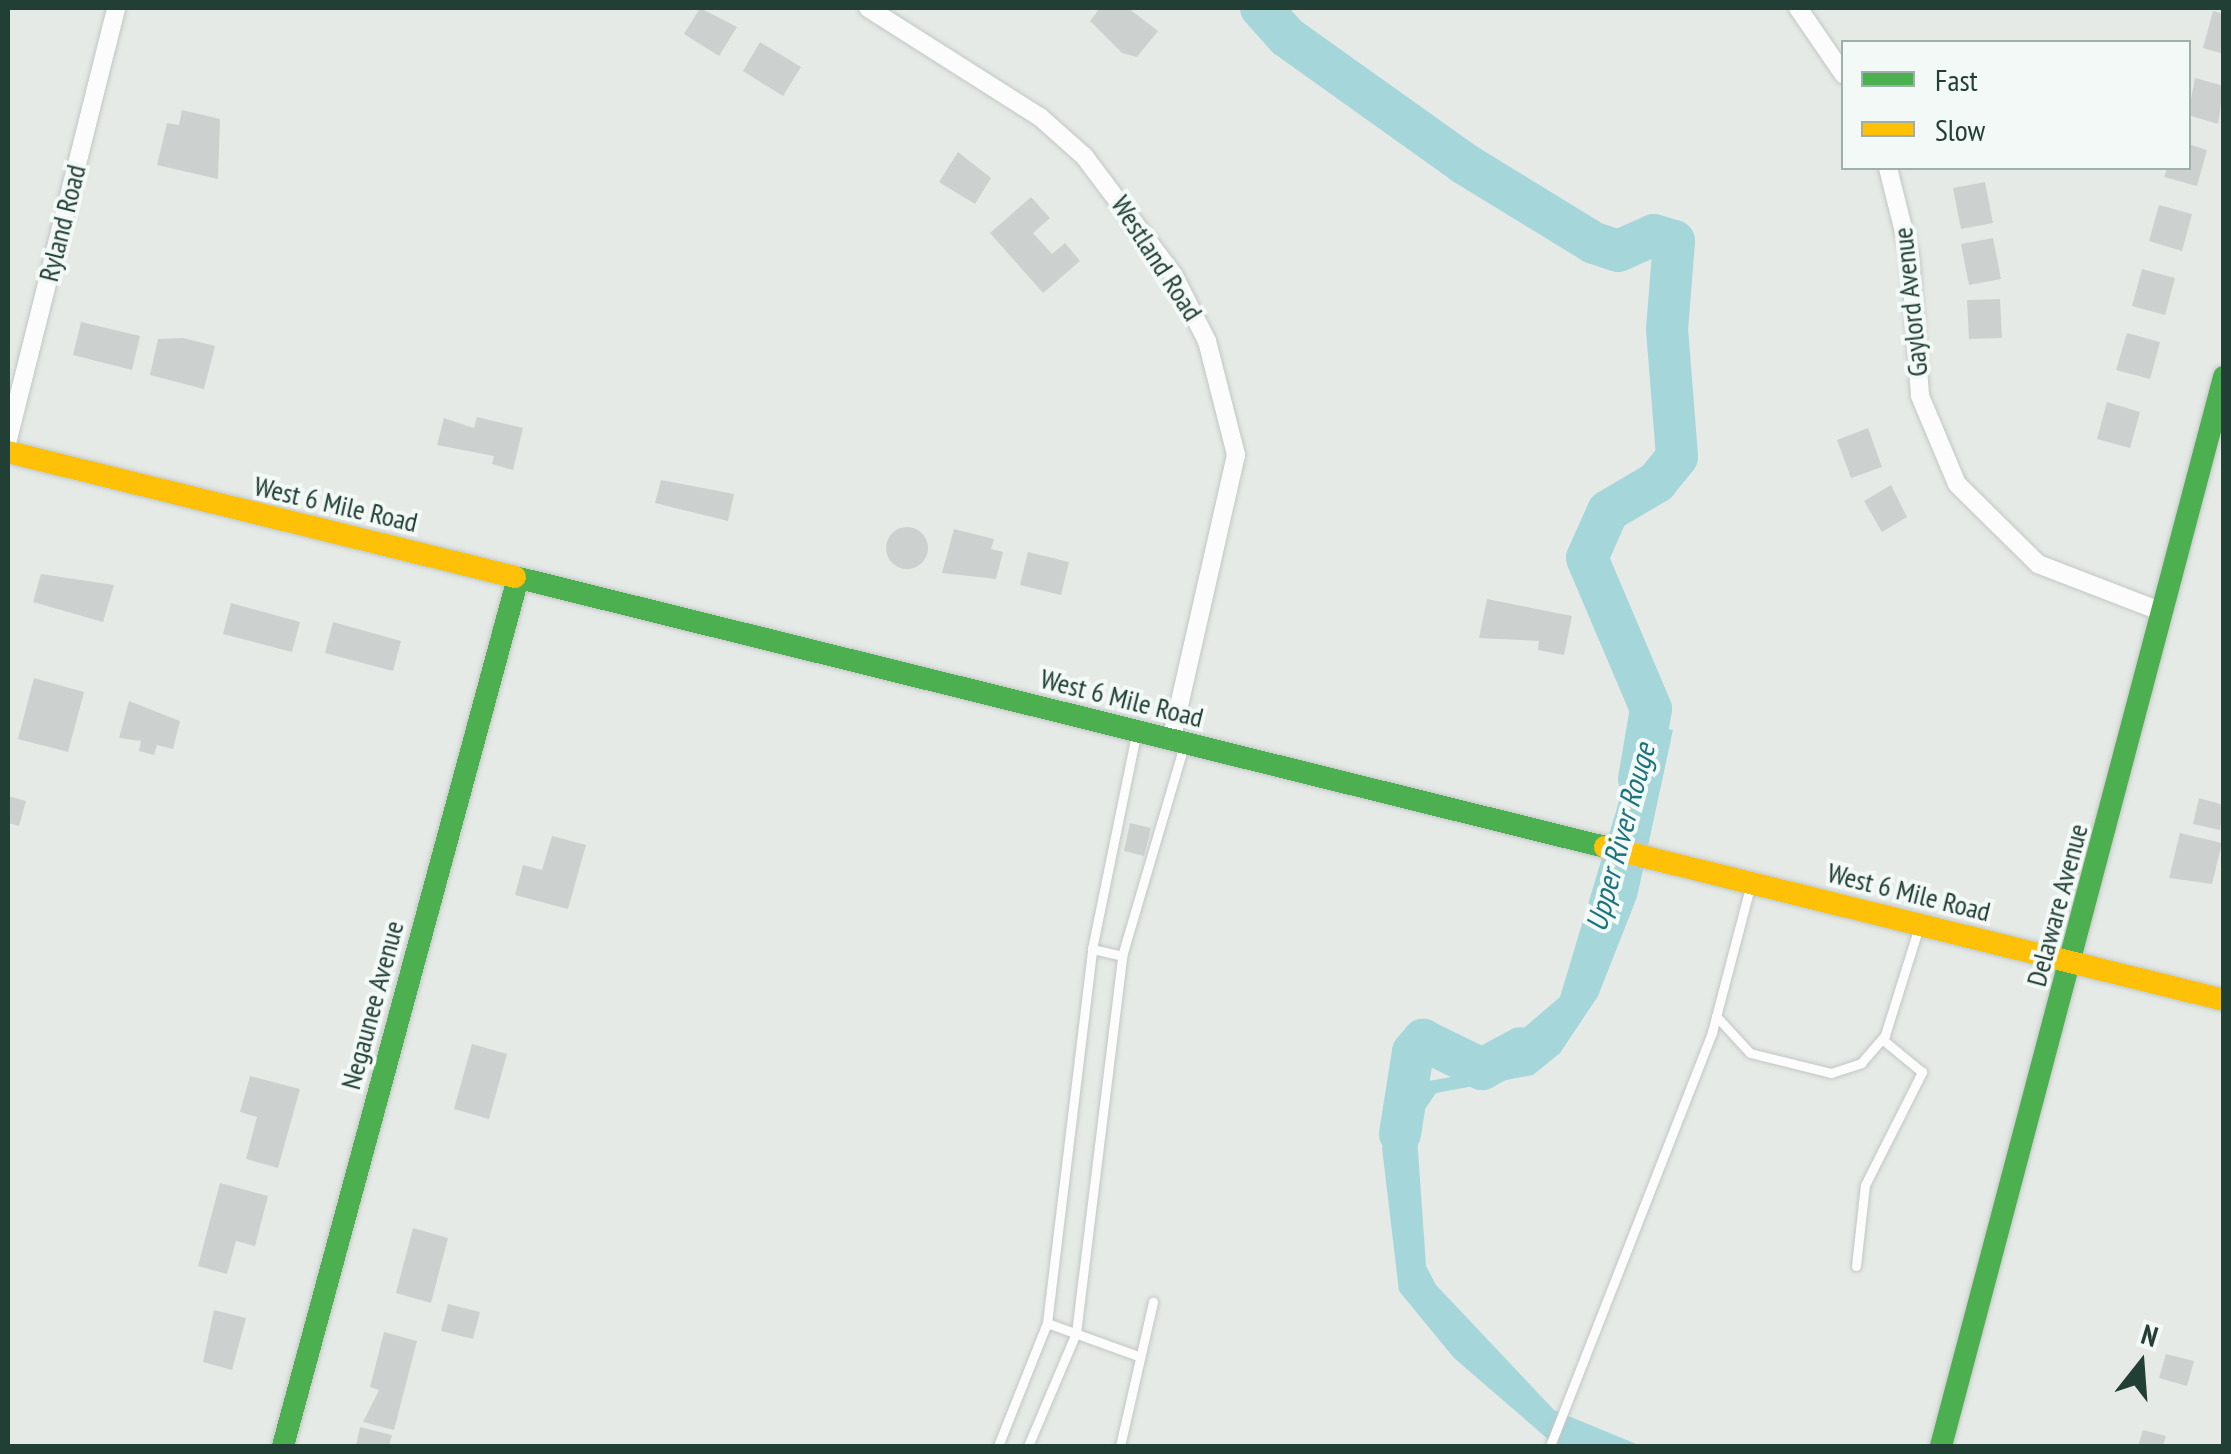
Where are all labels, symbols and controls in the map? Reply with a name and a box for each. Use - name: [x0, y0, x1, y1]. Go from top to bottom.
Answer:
- legend: [1841, 40, 2191, 170]
- text: Fast: [1935, 60, 1978, 99]
- text: Slow: [1935, 110, 1985, 149]
- street label: Ryland Road: [31, 161, 93, 285]
- street label: Westland Road: [1104, 189, 1210, 327]
- street label: Gaylord Avenue: [1885, 225, 1935, 379]
- street label: West 6 Mile Road: [251, 469, 421, 539]
- street label: West 6 Mile Road: [1037, 662, 1207, 734]
- water label: Upper River Rouge: [1578, 739, 1662, 935]
- street label: Delaware Avenue: [2019, 820, 2095, 990]
- street label: West 6 Mile Road: [1824, 856, 1994, 928]
- street label: Negaunee Avenue: [333, 917, 411, 1093]
- north arrow: [2091, 1314, 2191, 1414]
- text: N: [2137, 1315, 2163, 1355]

